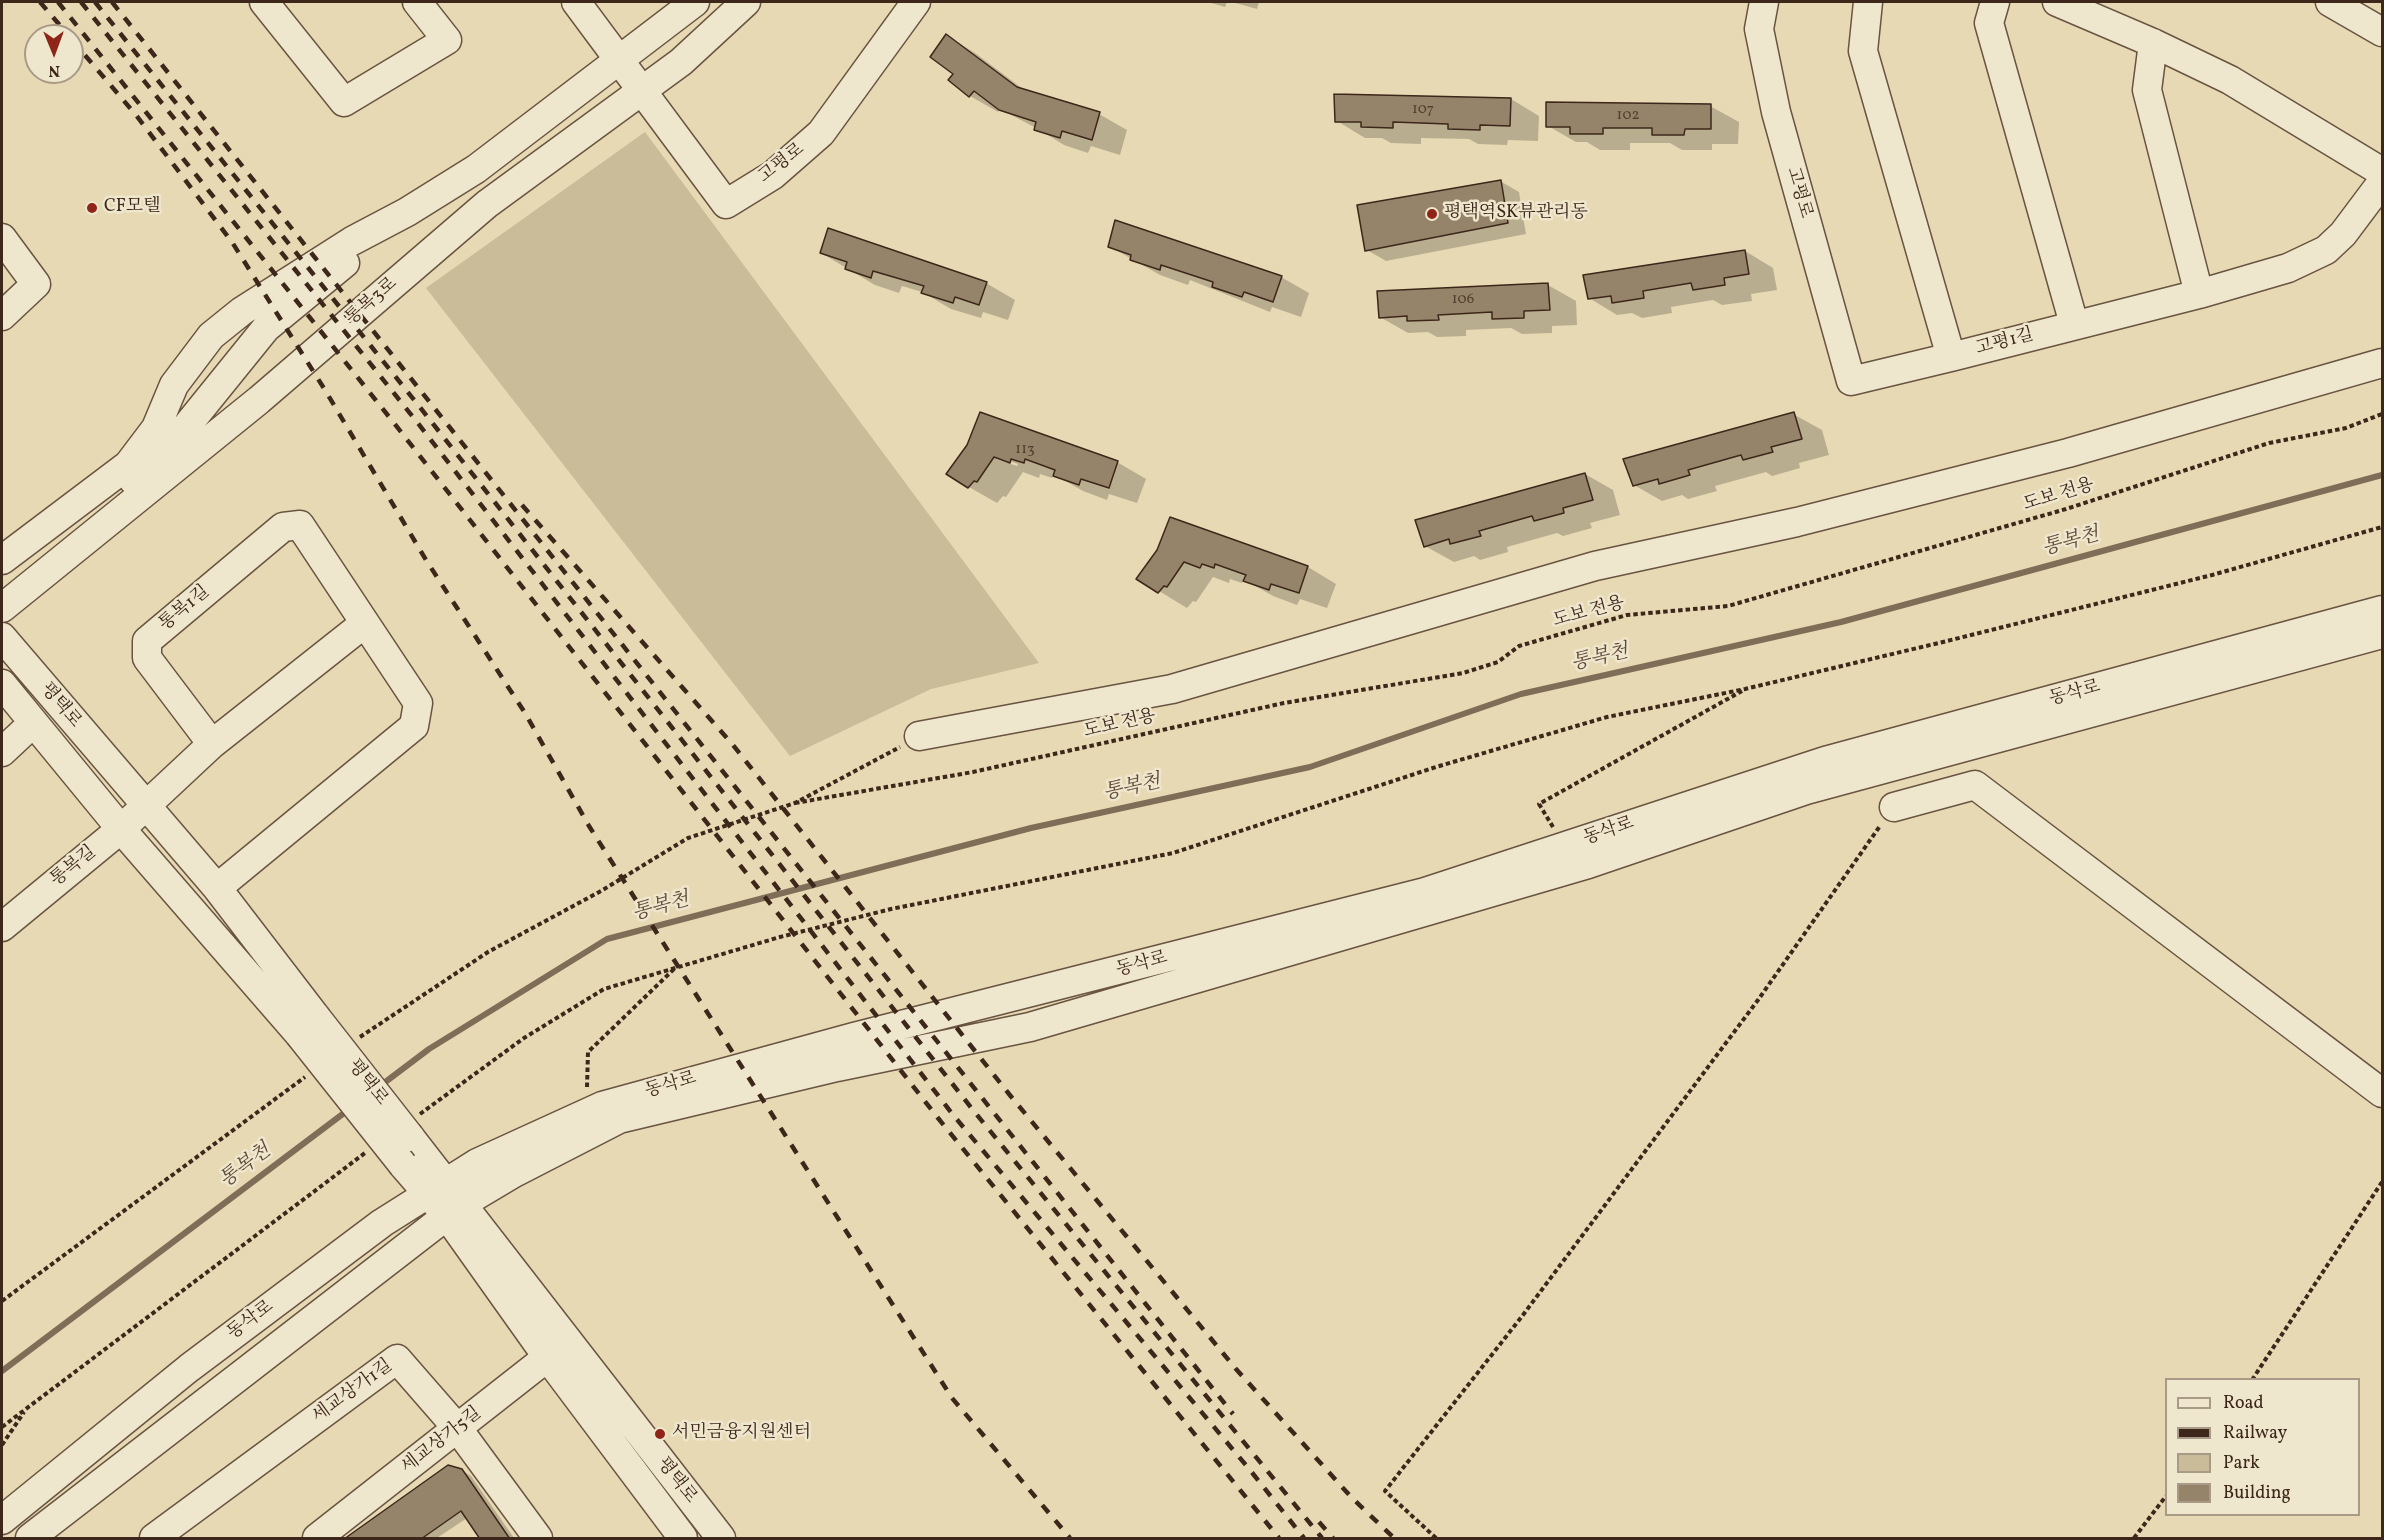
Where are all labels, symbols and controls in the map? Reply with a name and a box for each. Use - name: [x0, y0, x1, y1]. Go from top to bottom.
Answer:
- north arrow: [24, 24, 84, 84]
- text: N: [48, 59, 60, 81]
- house number: 107: [1412, 101, 1434, 119]
- house number: 102: [1617, 107, 1639, 125]
- street label: 고평로: [755, 139, 809, 189]
- street label: 고평로: [1780, 165, 1816, 221]
- place label: CF모텔: [104, 197, 161, 219]
- marker: CF모텔: [85, 201, 99, 215]
- place label: 평택역SK뷰관리동: [1444, 203, 1588, 225]
- marker: 평택역SK뷰관리동: [1425, 207, 1439, 221]
- street label: 통복3로: [342, 274, 402, 330]
- house number: 106: [1452, 291, 1474, 309]
- street label: 고평1길: [1974, 325, 2036, 361]
- house number: 113: [1015, 441, 1035, 459]
- street label: 도보 전용: [2021, 475, 2097, 517]
- water label: 통복천: [2040, 524, 2102, 562]
- street label: 통복1길: [155, 582, 215, 636]
- street label: 도보 전용: [1551, 593, 1627, 633]
- water label: 통복천: [1569, 641, 1631, 677]
- street label: 동삭로: [2047, 677, 2103, 711]
- street label: 평택로: [35, 679, 85, 733]
- street label: 도보 전용: [1082, 706, 1158, 744]
- water label: 통복천: [1101, 771, 1163, 807]
- street label: 동삭로: [1581, 813, 1637, 851]
- street label: 통복길: [47, 842, 101, 892]
- water label: 통복천: [630, 889, 692, 927]
- street label: 동삭로: [1114, 948, 1170, 982]
- street label: 평택로: [342, 1056, 392, 1110]
- street label: 동삭로: [643, 1068, 699, 1104]
- water label: 통복천: [216, 1140, 276, 1194]
- street label: 동삭로: [224, 1297, 278, 1345]
- street label: 세교상가1길: [309, 1356, 397, 1428]
- legend: [2165, 1378, 2360, 1516]
- text: Road: [2223, 1391, 2264, 1416]
- street label: 세교상가5길: [398, 1403, 486, 1479]
- text: Railway: [2223, 1421, 2287, 1446]
- place label: 서민금융지원센터: [672, 1423, 811, 1445]
- marker: 서민금융지원센터: [653, 1427, 667, 1441]
- text: Park: [2223, 1451, 2260, 1476]
- street label: 평택로: [651, 1454, 701, 1508]
- text: Building: [2223, 1481, 2291, 1506]

